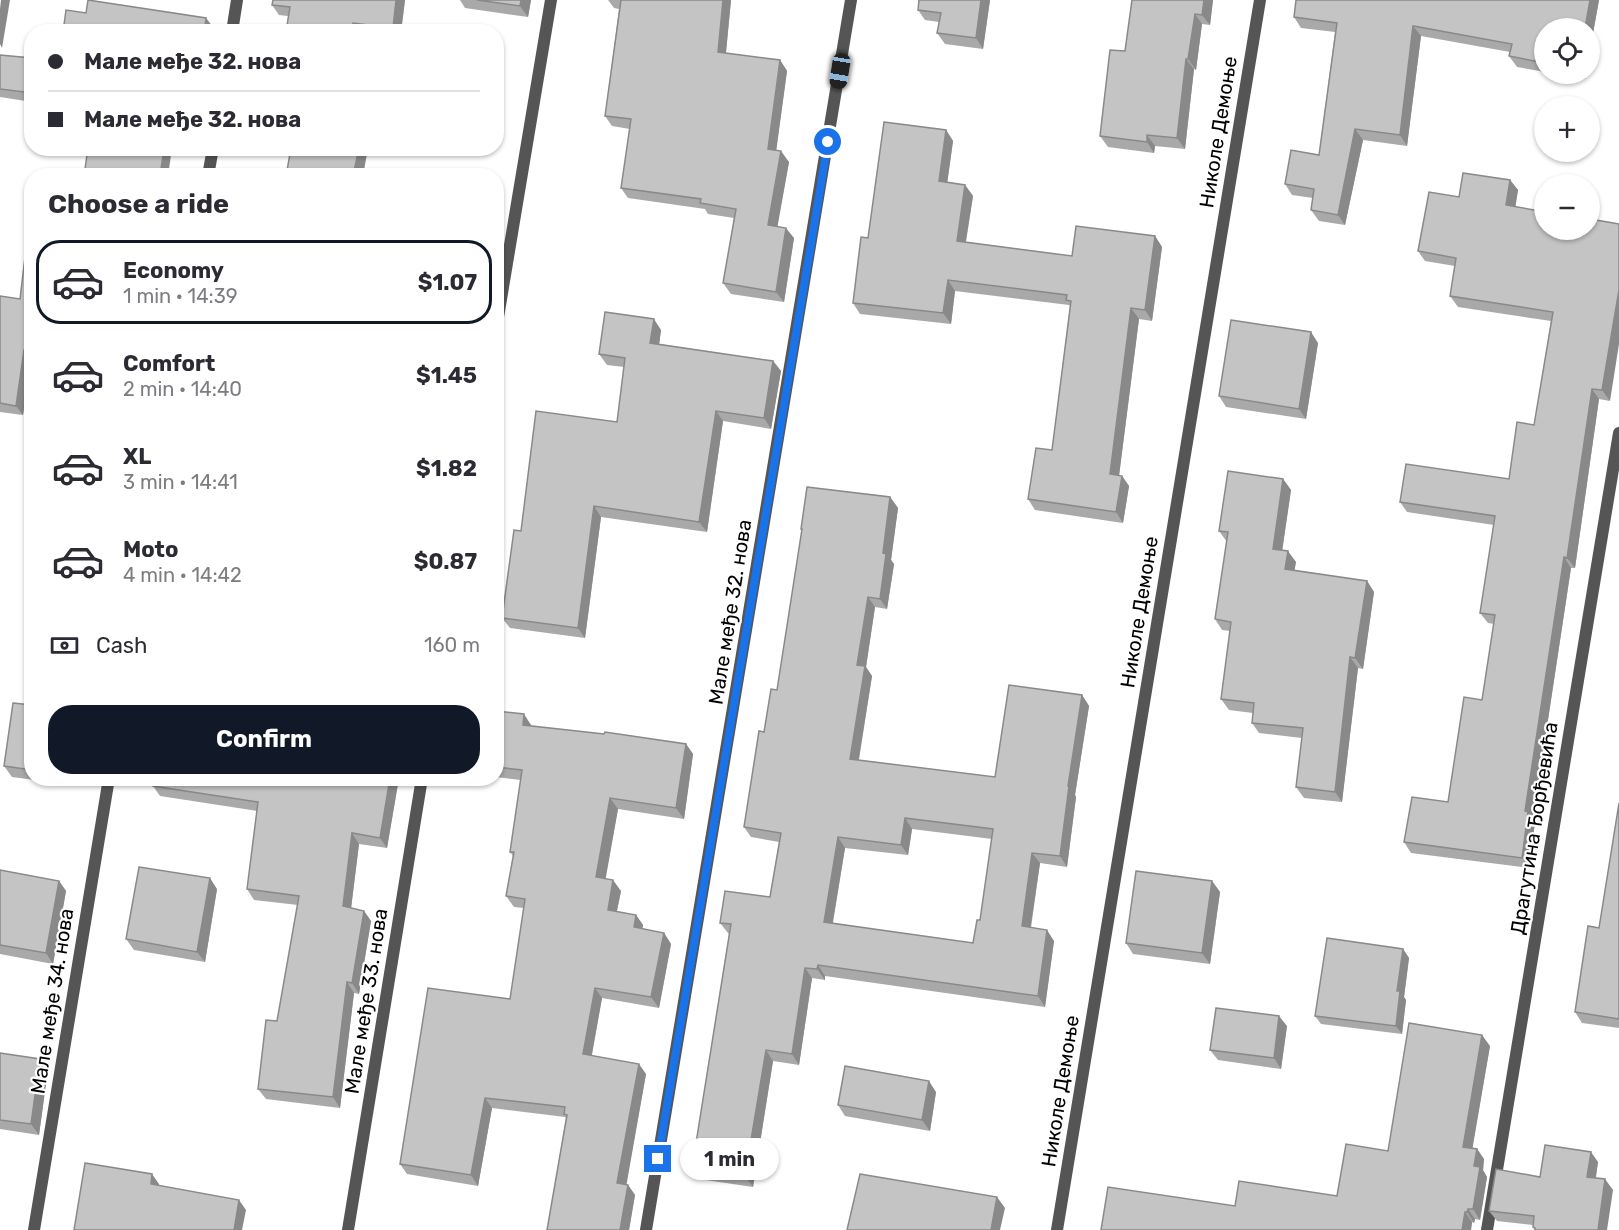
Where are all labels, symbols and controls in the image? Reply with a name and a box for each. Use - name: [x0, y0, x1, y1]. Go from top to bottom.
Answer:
- map controls: [1534, 18, 1600, 240]
- button: locate: [1534, 18, 1600, 84]
- text: Мале међе 32. нова: [84, 48, 301, 75]
- car: [828, 52, 852, 90]
- street label: Николе Демоње: [1194, 54, 1242, 210]
- button: +: [1534, 96, 1600, 162]
- text: Мале међе 32. нова: [84, 106, 301, 133]
- route start: [814, 128, 841, 155]
- button: −: [1534, 174, 1600, 240]
- text: Choose a ride: [48, 188, 229, 220]
- icon: car: [51, 255, 105, 309]
- text: Economy: [123, 257, 224, 284]
- text: $1.07: [418, 269, 477, 296]
- text: 1 min · 14:39: [123, 284, 238, 308]
- icon: car: [51, 348, 105, 402]
- text: Comfort: [123, 350, 215, 377]
- text: $1.45: [416, 362, 477, 389]
- text: 2 min · 14:40: [123, 377, 242, 401]
- icon: car: [51, 441, 105, 495]
- text: XL: [123, 443, 151, 470]
- text: $1.82: [416, 455, 477, 482]
- text: 3 min · 14:41: [123, 470, 238, 494]
- street label: Мале међе 32. нова: [704, 518, 756, 706]
- icon: car: [51, 534, 105, 588]
- street label: Николе Демоње: [1115, 534, 1163, 690]
- text: Moto: [123, 536, 178, 563]
- text: $0.87: [414, 548, 477, 575]
- text: 4 min · 14:42: [123, 563, 242, 587]
- icon: cash: [48, 629, 81, 662]
- text: Cash: [96, 632, 147, 659]
- text: 160 m: [424, 633, 480, 657]
- button: Confirm: [48, 705, 480, 774]
- street label: Драгутина Ђорђевића: [1505, 720, 1563, 936]
- street label: Мале међе 34. нова: [25, 907, 79, 1095]
- street label: Мале међе 33. нова: [339, 907, 393, 1095]
- street label: Николе Демоње: [1036, 1013, 1084, 1169]
- callout: 1 min: [679, 1138, 778, 1180]
- route end: [644, 1145, 671, 1172]
- text: 1 min: [704, 1147, 755, 1171]

